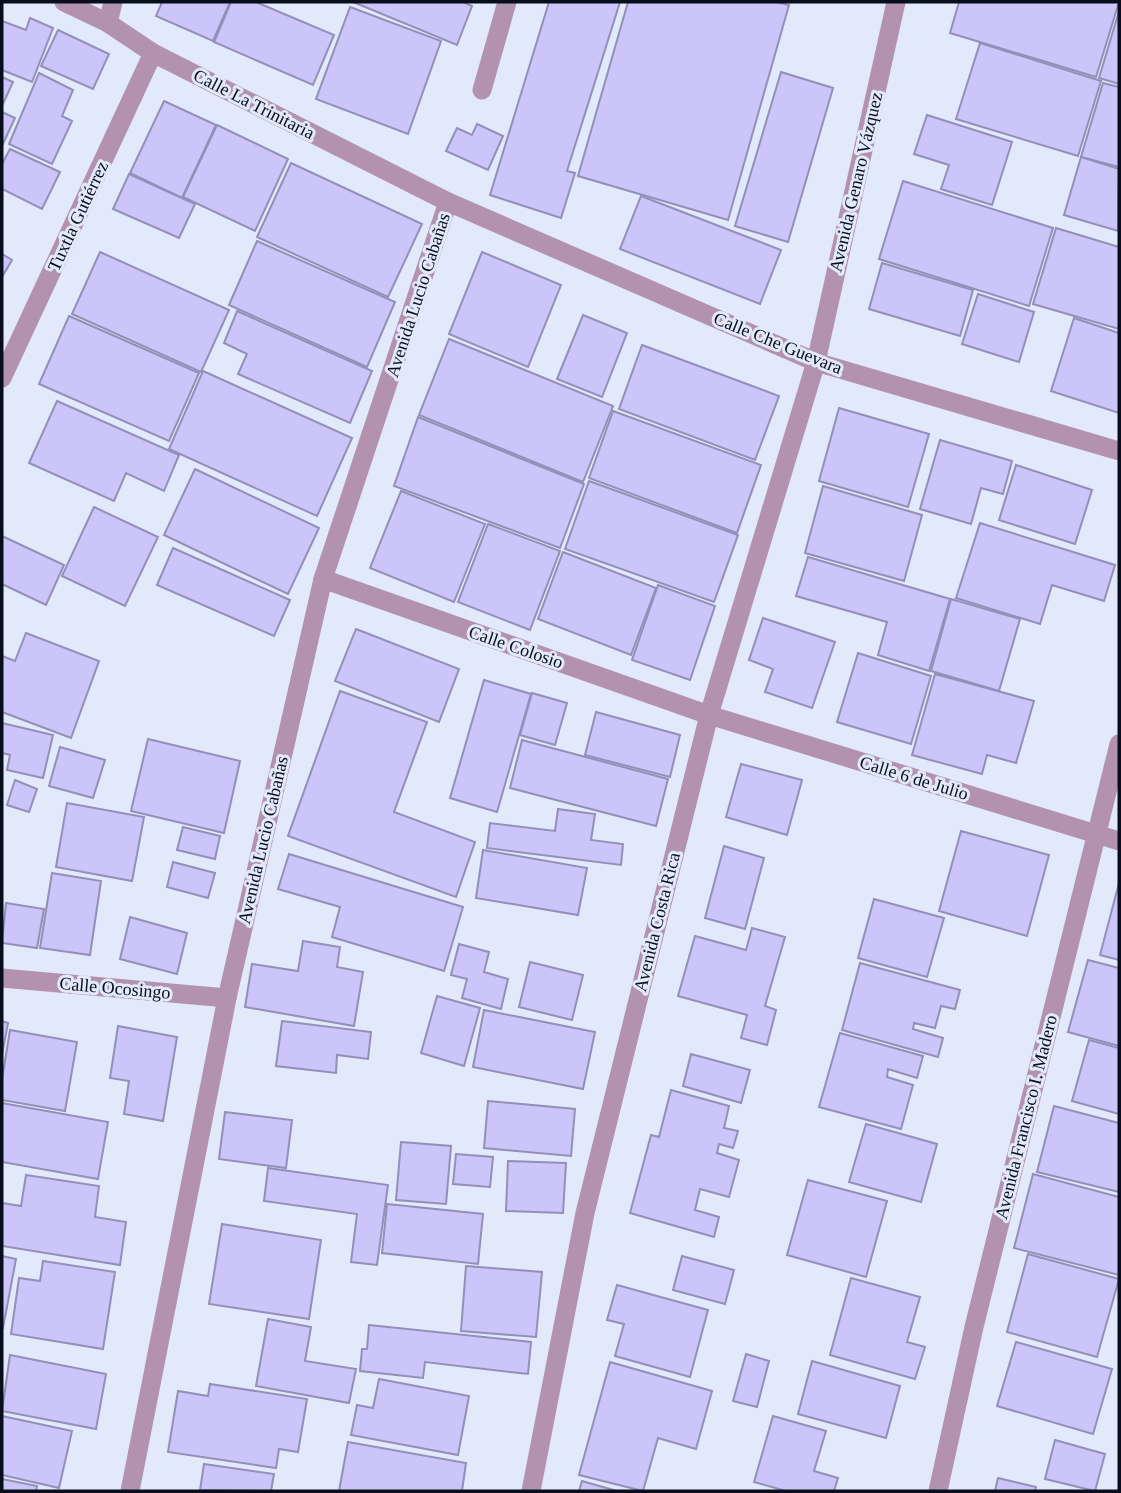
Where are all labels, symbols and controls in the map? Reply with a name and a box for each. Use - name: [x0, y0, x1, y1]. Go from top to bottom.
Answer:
- street label: Calle La Trinitaria: [190, 65, 318, 143]
- street label: Avenida Genaro Vázquez: [826, 90, 886, 274]
- street label: Tuxtla Gutiérrez: [44, 158, 112, 274]
- street label: Avenida Lucio Cabañas: [382, 210, 454, 380]
- street label: Calle Che Guevara: [711, 308, 845, 378]
- street label: Calle Colosio: [466, 622, 566, 672]
- street label: Calle 6 de Julio: [857, 752, 971, 804]
- street label: Avenida Lucio Cabañas: [234, 754, 292, 926]
- street label: Avenida Costa Rica: [630, 850, 684, 994]
- street label: Calle Ocosingo: [59, 973, 171, 1003]
- street label: Avenida Francisco I. Madero: [991, 1013, 1061, 1221]

